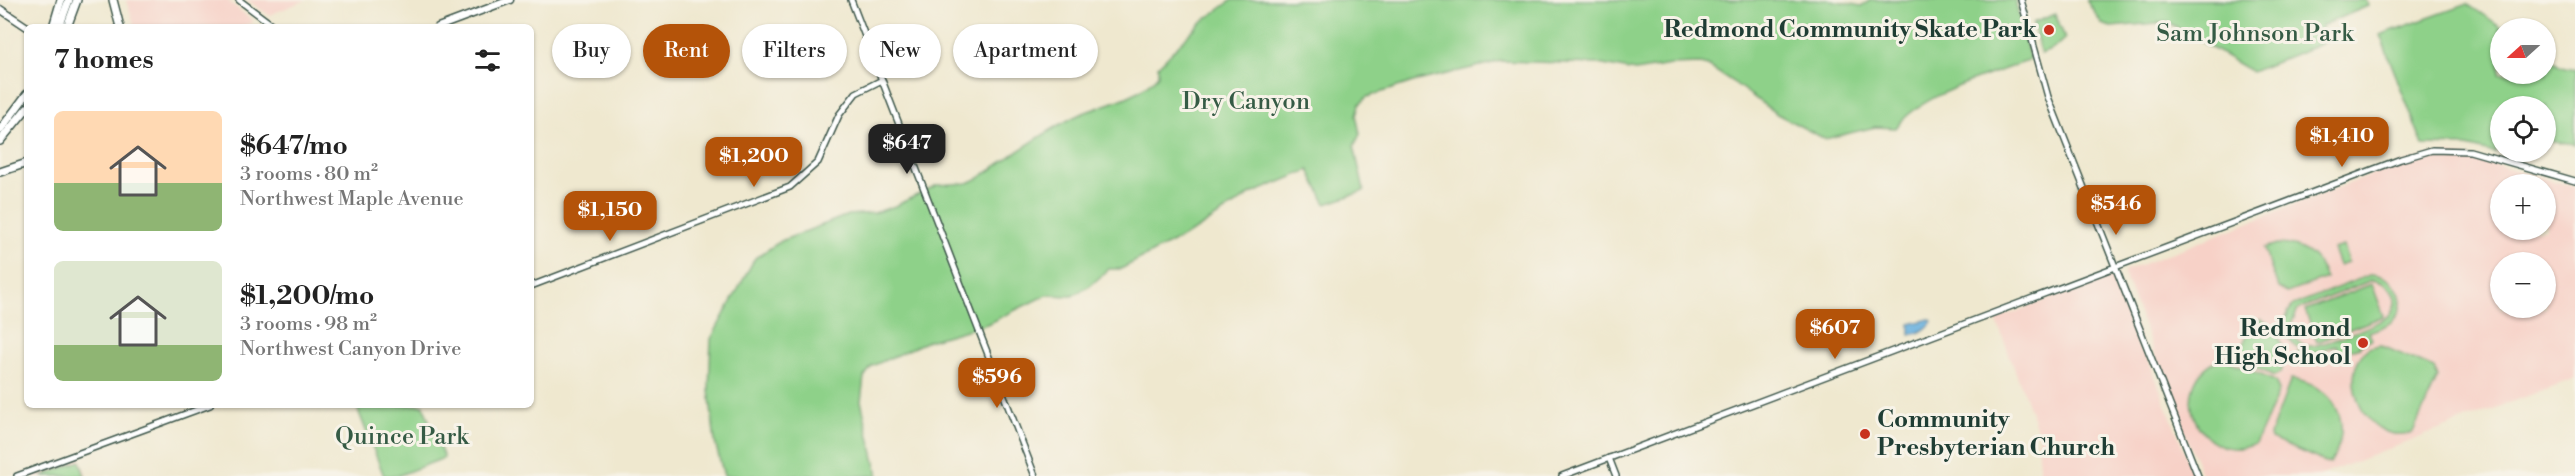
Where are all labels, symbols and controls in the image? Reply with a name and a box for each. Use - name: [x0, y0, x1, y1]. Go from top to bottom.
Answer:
- place label: Redmond Community Skate Park: [1663, 15, 2038, 45]
- north arrow: [2490, 18, 2556, 84]
- map controls: [2490, 18, 2556, 318]
- park label: Sam Johnson Park: [2156, 19, 2355, 49]
- marker: Redmond Community Skate Park: [2042, 23, 2056, 37]
- chip: Buy: [552, 24, 631, 78]
- chip: Rent: [643, 24, 730, 78]
- chip: Filters: [742, 24, 847, 78]
- chip: New: [859, 24, 941, 78]
- chip: Apartment: [953, 24, 1098, 78]
- text: 7 homes: [54, 44, 154, 76]
- icon: filters: [471, 44, 504, 77]
- park label: Dry Canyon: [1182, 87, 1310, 117]
- button: locate: [2490, 96, 2556, 162]
- pin: $1,410: [2293, 117, 2391, 168]
- pin: $647: [871, 124, 943, 175]
- text: $1,410: [2310, 124, 2374, 149]
- text: $647/mo: [240, 130, 348, 162]
- text: $647: [882, 131, 932, 156]
- icon: home: [102, 135, 174, 207]
- pin: $1,200: [705, 137, 803, 188]
- text: $1,200: [719, 144, 789, 169]
- text: 3 rooms · 80 m²: [240, 162, 378, 187]
- button: +: [2490, 174, 2556, 240]
- pin: $546: [2080, 185, 2152, 236]
- text: Northwest Maple Avenue: [240, 187, 464, 212]
- pin: $1,150: [561, 191, 659, 242]
- text: $546: [2091, 192, 2141, 217]
- text: $1,150: [578, 198, 642, 223]
- button: −: [2490, 252, 2556, 318]
- text: $1,200/mo: [240, 280, 374, 312]
- icon: home: [102, 285, 174, 357]
- pin: $607: [1799, 309, 1871, 360]
- text: 3 rooms · 98 m²: [240, 312, 377, 337]
- place label: Redmond High School: [2214, 314, 2351, 372]
- text: $607: [1810, 316, 1860, 341]
- marker: Redmond High School: [2356, 336, 2370, 350]
- text: Northwest Canyon Drive: [240, 337, 461, 362]
- pin: $596: [961, 358, 1033, 409]
- text: $596: [972, 365, 1022, 390]
- place label: Community Presbyterian Church: [1877, 405, 2115, 463]
- park label: Quince Park: [335, 422, 470, 452]
- marker: Community Presbyterian Church: [1858, 427, 1872, 441]

